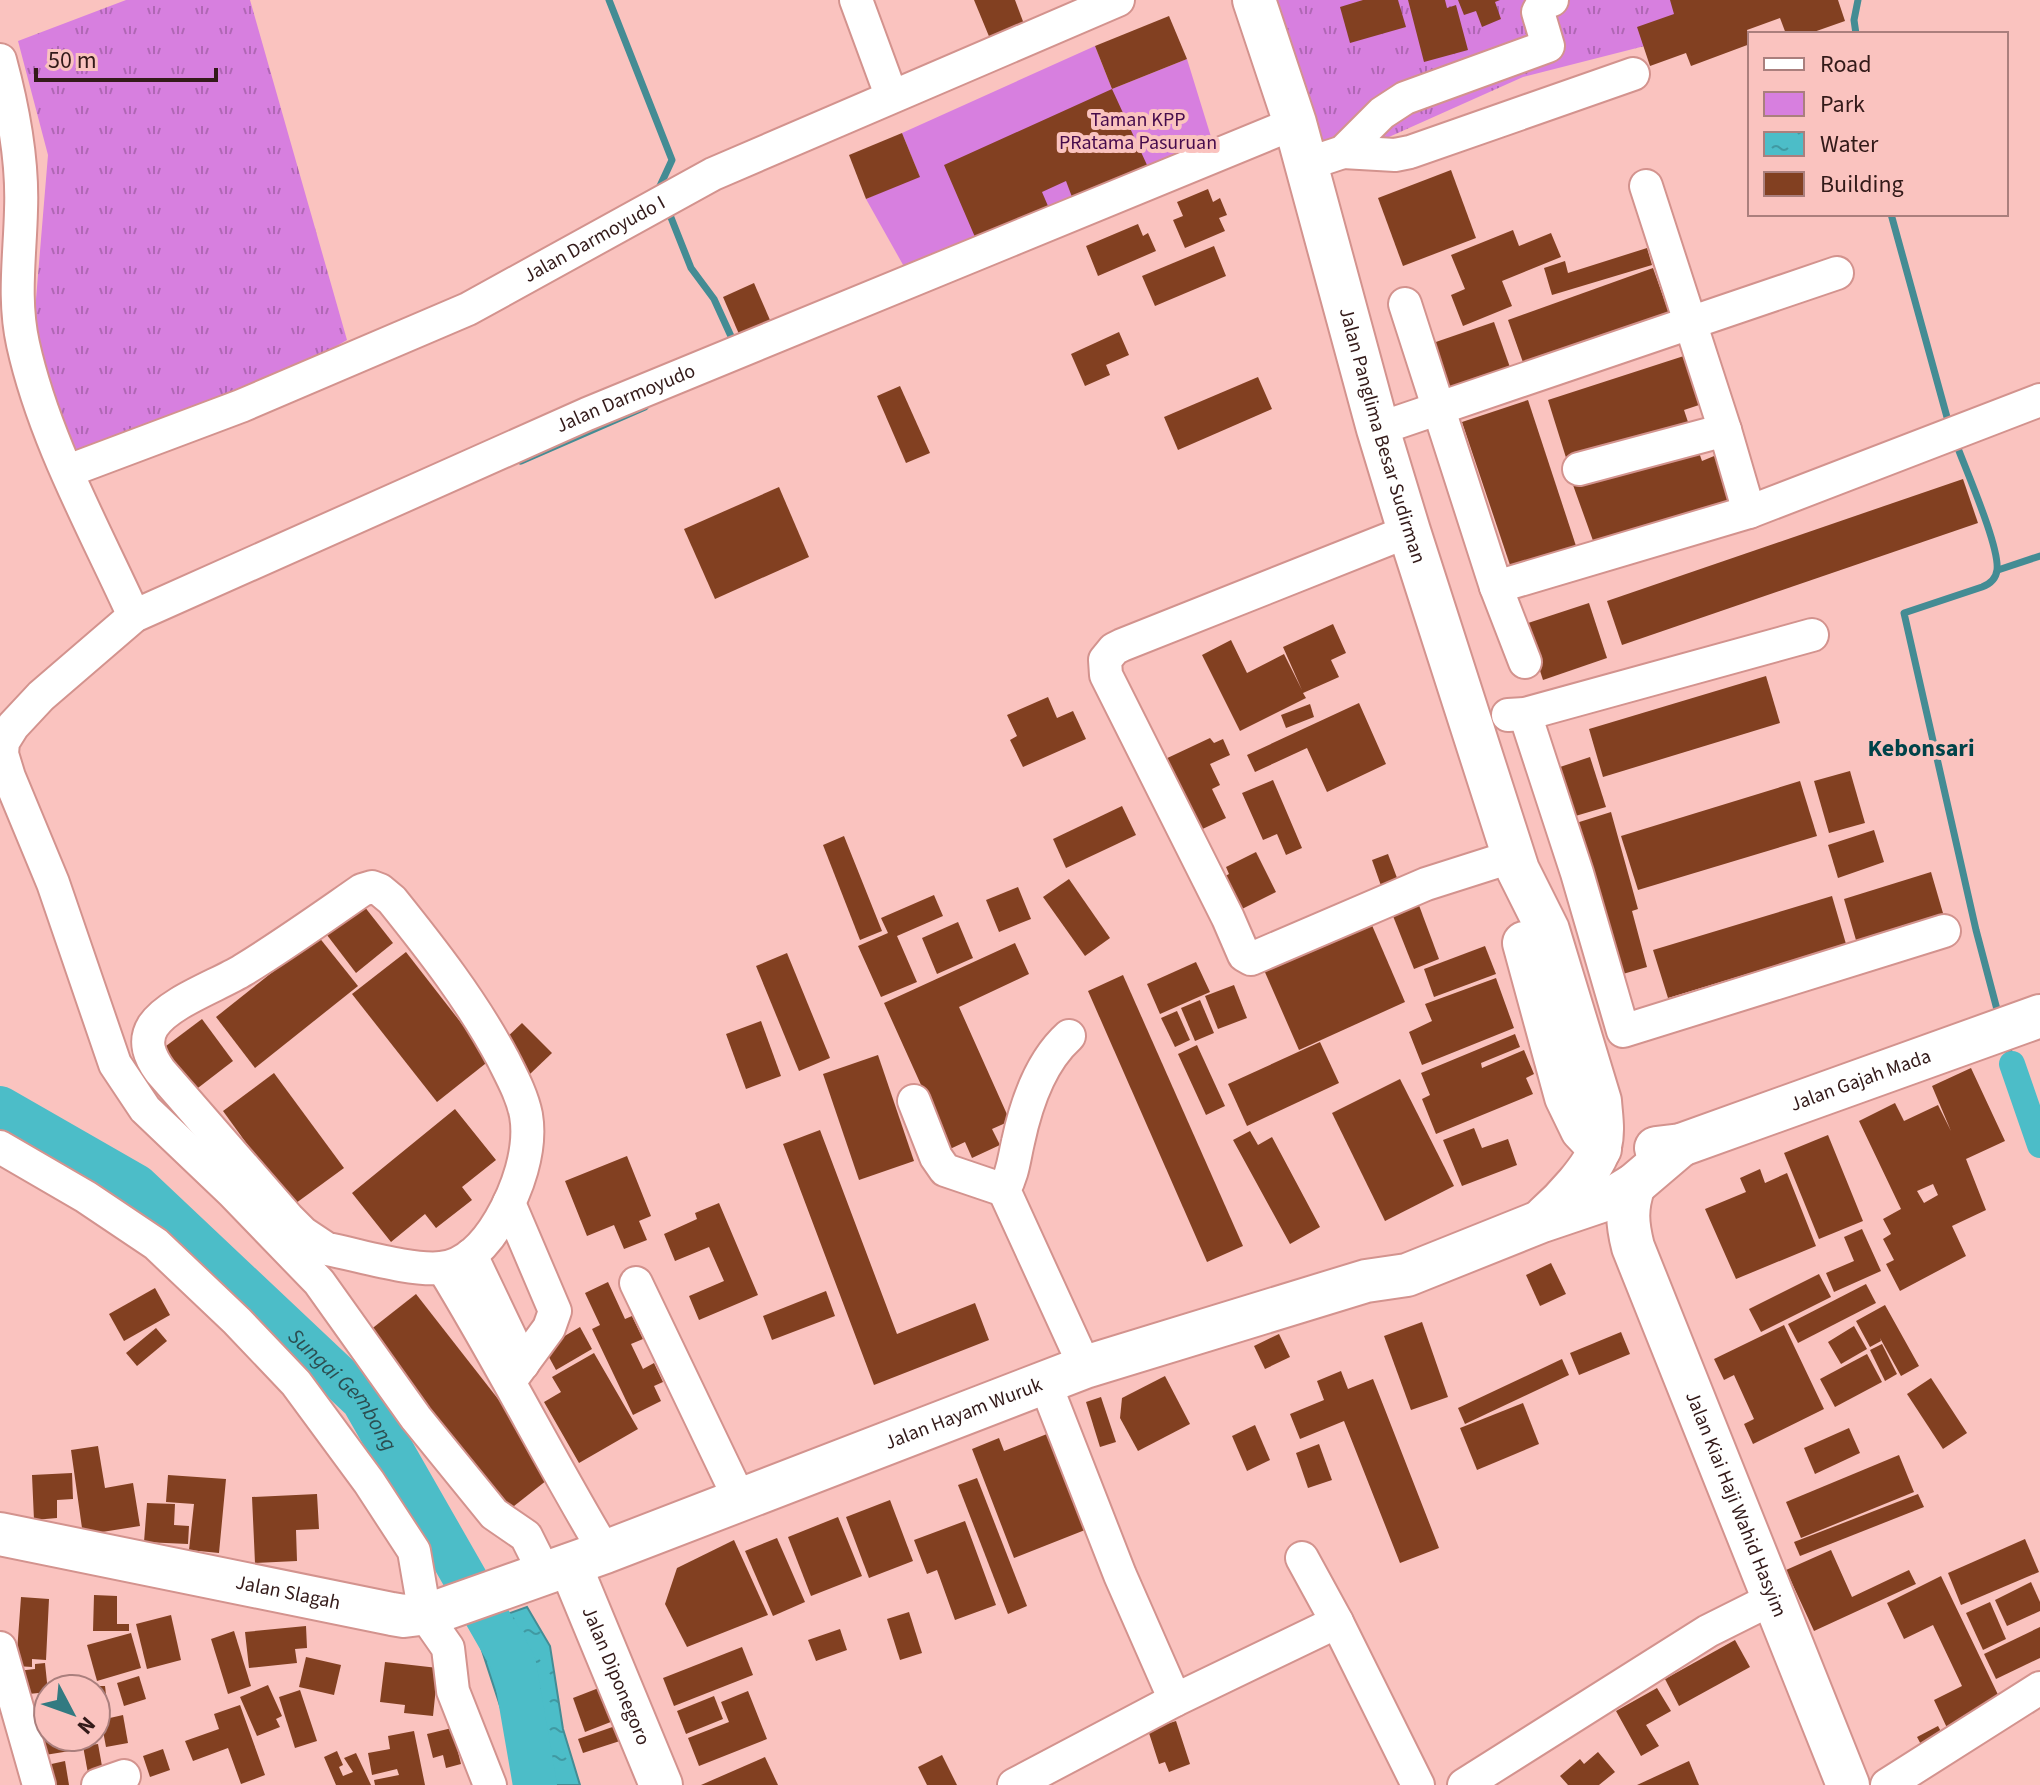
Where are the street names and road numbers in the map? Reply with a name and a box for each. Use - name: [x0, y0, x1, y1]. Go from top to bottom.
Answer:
- street label: Jalan Darmoyudo I: [518, 189, 670, 290]
- street label: Jalan Panglima Besar Sudirman: [1332, 304, 1433, 567]
- street label: Jalan Darmoyudo: [551, 357, 700, 440]
- street label: Jalan Gajah Mada: [1786, 1042, 1935, 1119]
- street label: Jalan Hayam Wuruk: [881, 1371, 1047, 1457]
- street label: Jalan Kiai Haji Wahid Hasyim: [1678, 1387, 1794, 1621]
- street label: Jalan Slagah: [233, 1568, 343, 1617]
- street label: Jalan Diponegoro: [575, 1602, 657, 1750]

